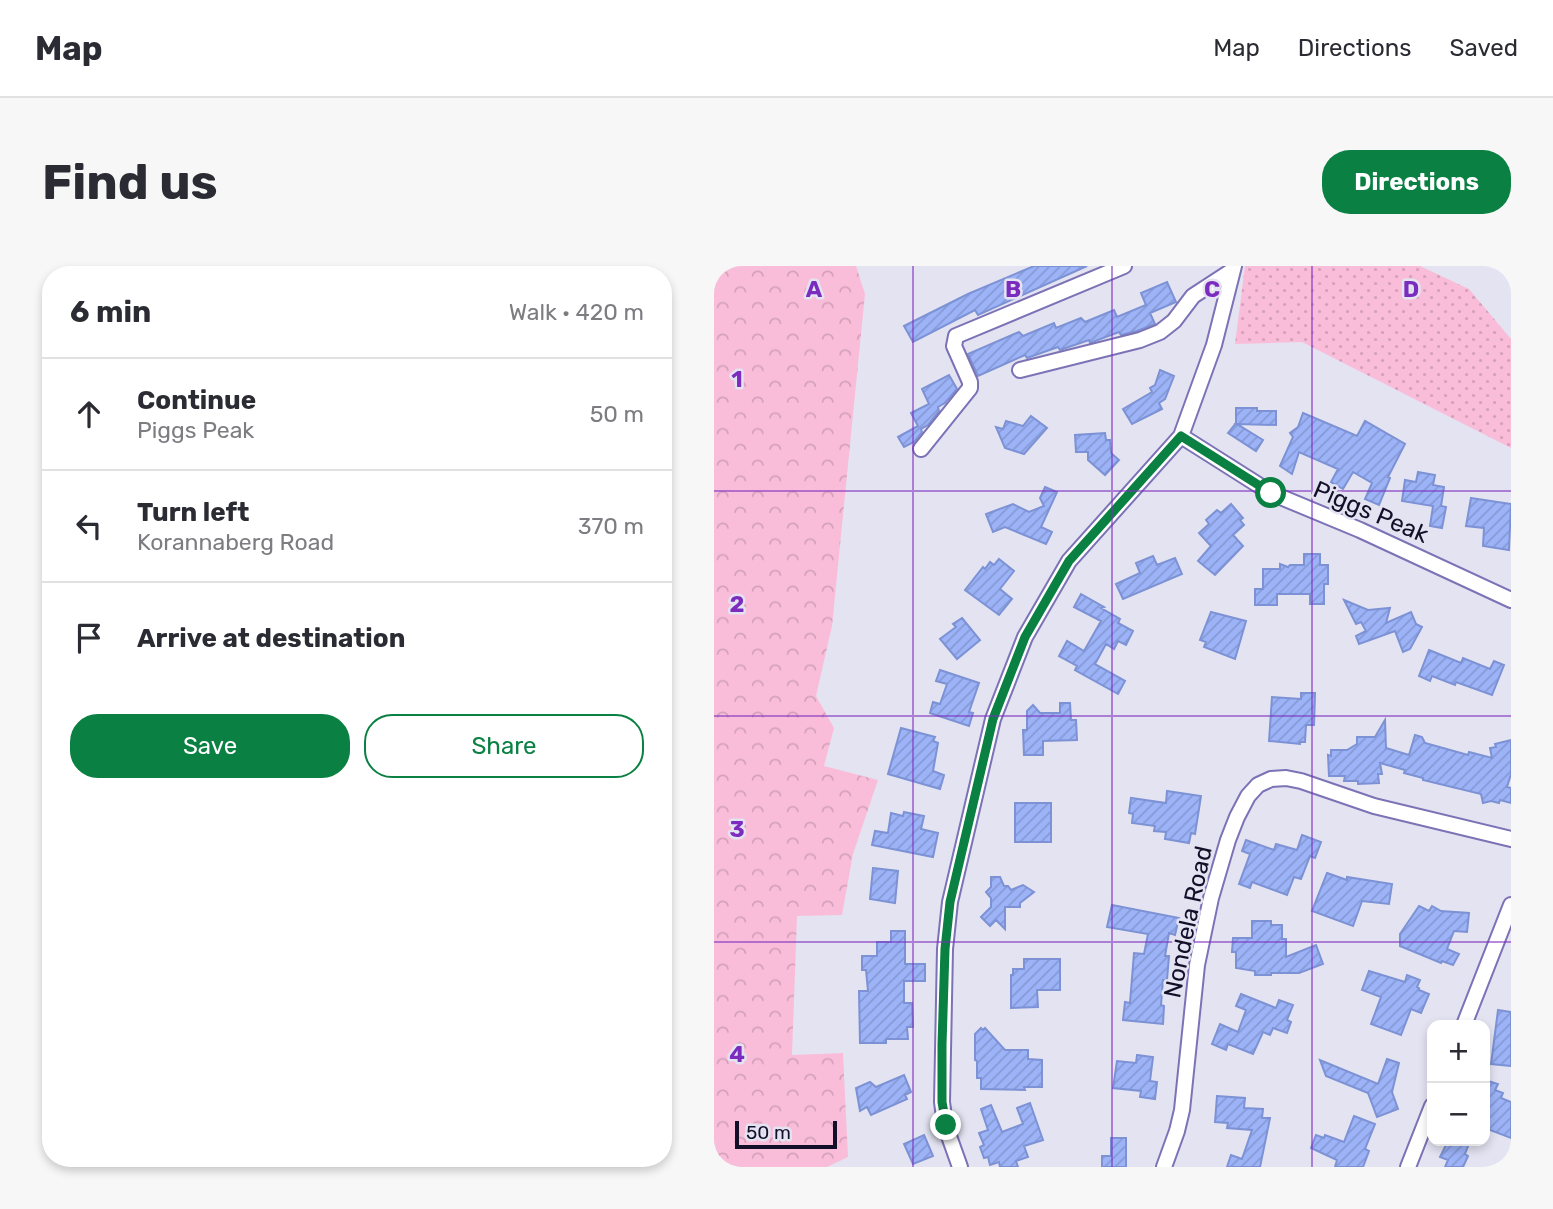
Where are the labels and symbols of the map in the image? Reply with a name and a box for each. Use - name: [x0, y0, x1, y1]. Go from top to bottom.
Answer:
- text: A: [806, 275, 823, 303]
- text: B: [1005, 275, 1021, 303]
- text: C: [1204, 275, 1220, 303]
- text: D: [1403, 275, 1419, 303]
- text: 1: [731, 365, 743, 393]
- street label: Piggs Peak: [1309, 475, 1433, 549]
- route start: [1255, 477, 1286, 508]
- text: 2: [730, 590, 744, 618]
- text: 3: [729, 815, 745, 843]
- street label: Nondela Road: [1158, 843, 1218, 1001]
- text: 4: [729, 1040, 745, 1068]
- route end: [930, 1109, 961, 1140]
- scale bar: [735, 1118, 836, 1150]

